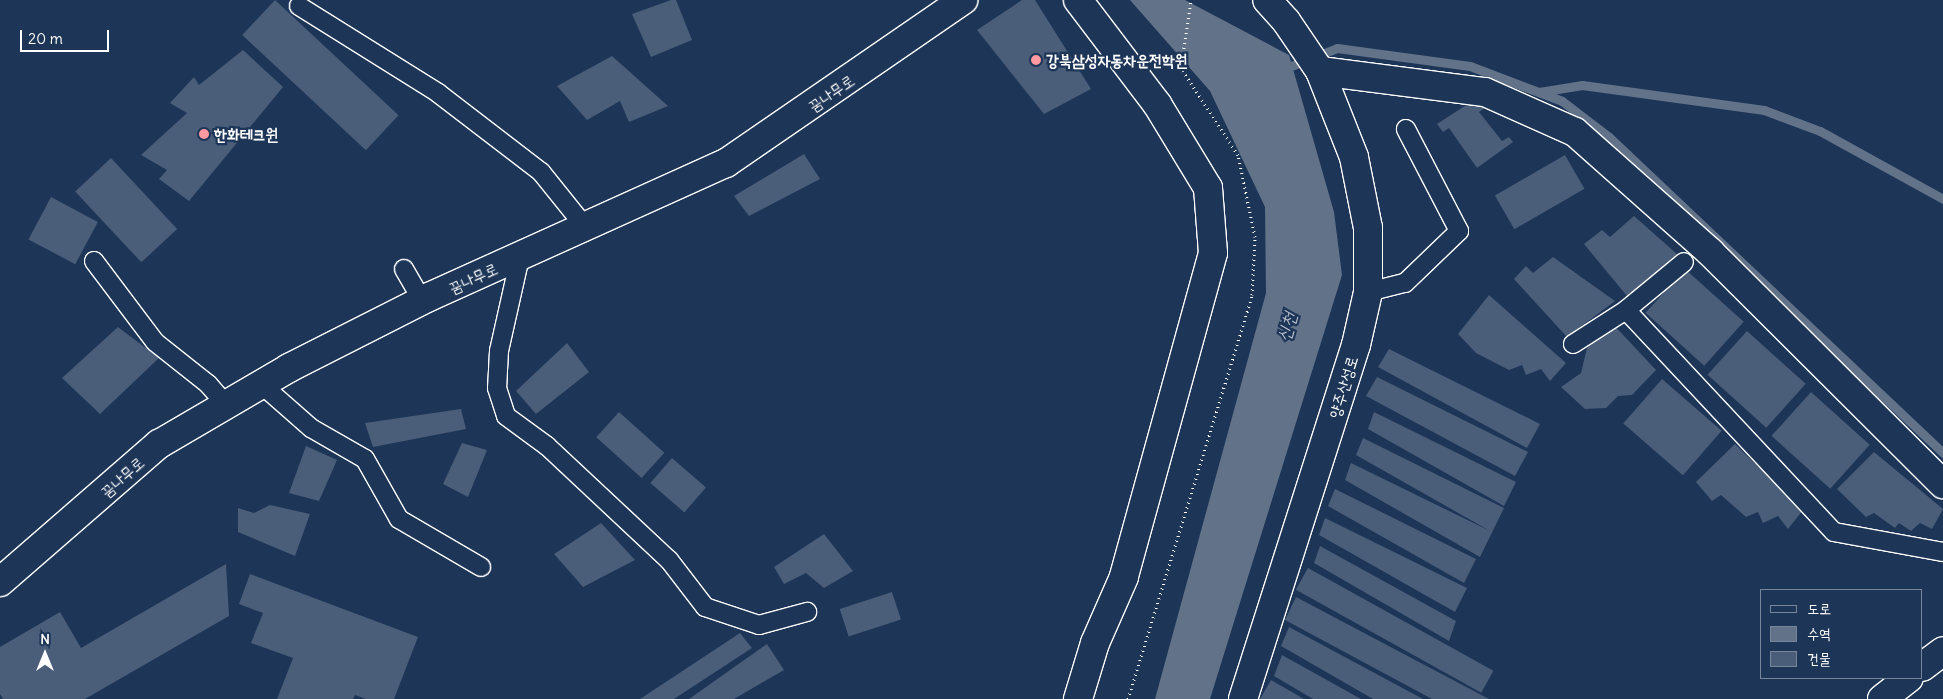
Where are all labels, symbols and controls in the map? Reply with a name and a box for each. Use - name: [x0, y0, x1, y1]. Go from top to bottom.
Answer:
- scale bar: [22, 20, 111, 52]
- text: 20 m: [28, 29, 63, 48]
- place label: 강북삼성자동차운전학원: [1046, 50, 1188, 70]
- marker: 강북삼성자동차운전학원: [1030, 54, 1042, 66]
- street label: 꿈나무로: [804, 71, 858, 115]
- place label: 한화테크원: [214, 124, 278, 144]
- marker: 한화테크원: [198, 128, 210, 140]
- street label: 꿈나무로: [446, 259, 500, 297]
- water label: 신천: [1273, 310, 1301, 344]
- street label: 양주산성로: [1324, 353, 1362, 421]
- street label: 꿈나무로: [96, 453, 148, 501]
- legend: [1760, 589, 1923, 679]
- text: 도로: [1807, 599, 1831, 618]
- text: 수역: [1807, 624, 1831, 643]
- north arrow: [20, 629, 70, 679]
- text: N: [40, 630, 50, 648]
- text: 건물: [1807, 649, 1831, 668]

